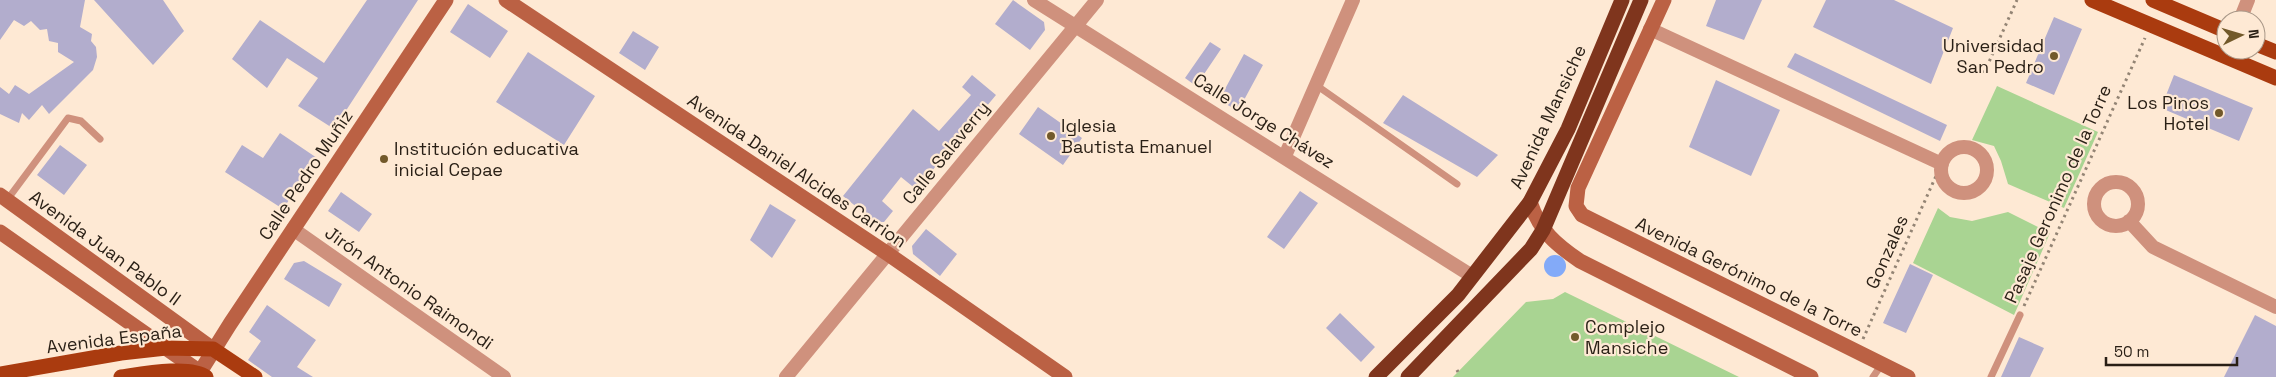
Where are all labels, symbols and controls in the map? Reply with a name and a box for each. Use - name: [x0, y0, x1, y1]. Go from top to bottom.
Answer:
- north arrow: [2216, 10, 2266, 60]
- text: N: [2245, 28, 2263, 39]
- place label: Universidad San Pedro: [1943, 34, 2044, 78]
- street label: Avenida Mansiche: [1504, 41, 1591, 192]
- marker: Universidad San Pedro: [2048, 50, 2060, 62]
- street label: Calle Jorge Chávez: [1189, 68, 1339, 173]
- street label: Pasaje Geronimo de la Torre: [1999, 81, 2116, 307]
- street label: Avenida Daniel Alcides Carrion: [683, 88, 911, 253]
- place label: Los Pinos Hotel: [2127, 91, 2209, 135]
- street label: Calle Salaverry: [897, 96, 994, 209]
- street label: Calle Pedro Muñiz: [253, 105, 358, 244]
- marker: Los Pinos Hotel: [2213, 107, 2225, 119]
- place label: Iglesia Bautista Emanuel: [1061, 114, 1212, 158]
- marker: Iglesia Bautista Emanuel: [1045, 130, 1057, 142]
- place label: Institución educativa inicial Cepae: [394, 137, 579, 181]
- marker: Institución educativa inicial Cepae: [378, 153, 390, 165]
- street label: Avenida Juan Pablo II: [25, 185, 186, 310]
- street label: Gonzales: [1860, 211, 1913, 292]
- street label: Avenida Gerónimo de la Torre: [1632, 212, 1866, 342]
- street label: Jirón Antonio Raimondi: [321, 221, 498, 354]
- place label: Complejo Mansiche: [1585, 315, 1668, 359]
- street label: Avenida España: [45, 319, 183, 358]
- marker: Complejo Mansiche: [1569, 331, 1581, 343]
- scale bar: [2106, 334, 2237, 366]
- text: 50 m: [2114, 342, 2149, 361]

